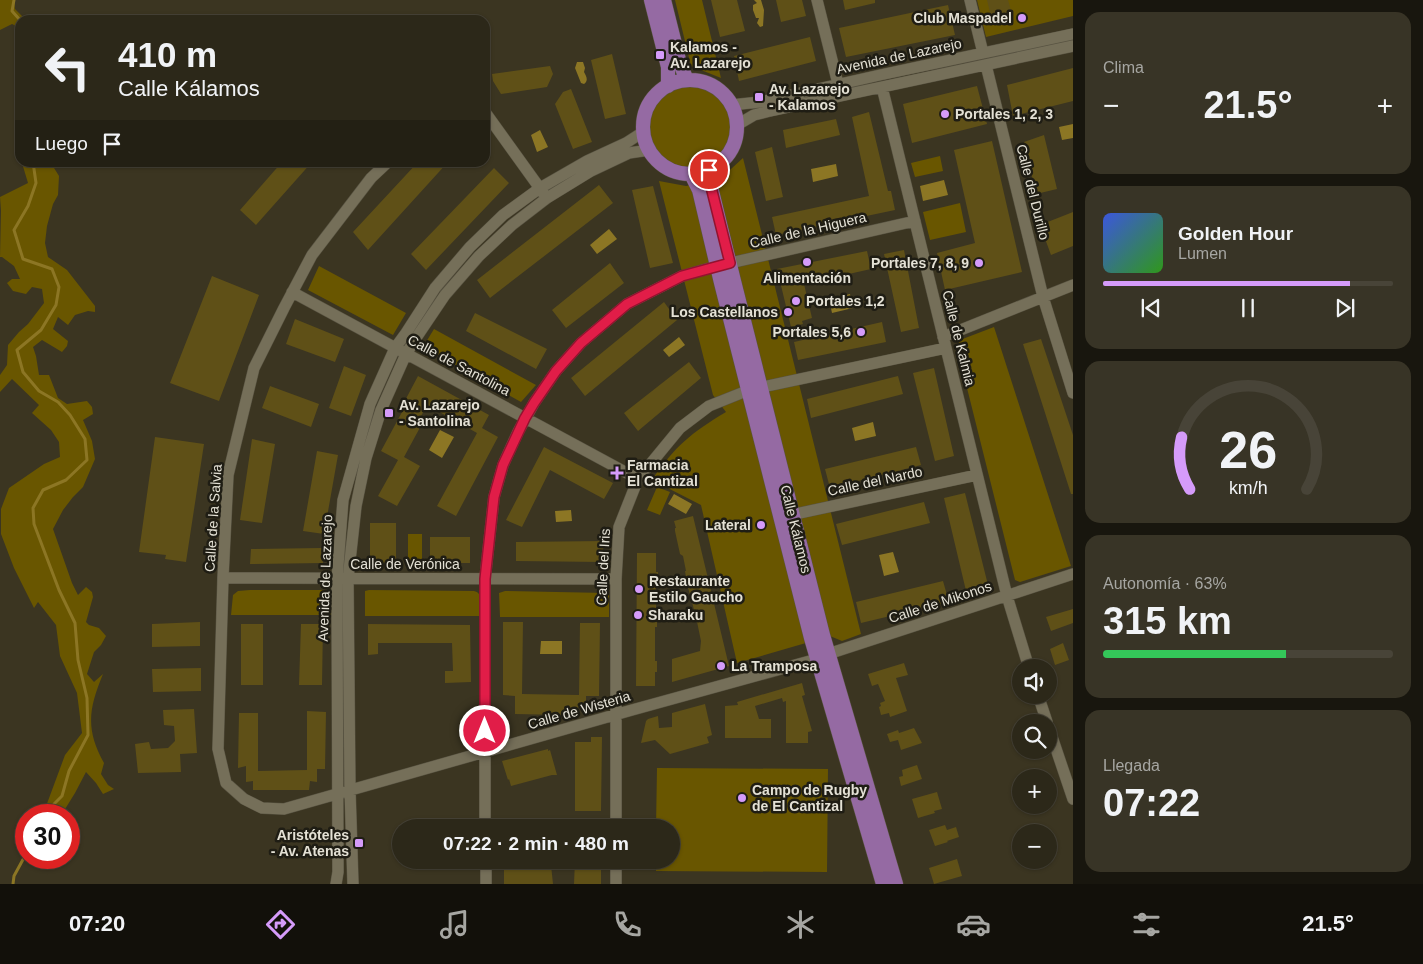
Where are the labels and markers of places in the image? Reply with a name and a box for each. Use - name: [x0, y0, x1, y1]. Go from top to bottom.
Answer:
- place label: Club Maspadel: [913, 10, 1012, 26]
- marker: Club Maspadel: [1016, 12, 1028, 24]
- place label: Kalamos - Av. Lazarejo: [670, 39, 751, 71]
- marker: Kalamos - Av. Lazarejo: [654, 49, 666, 61]
- place label: Av. Lazarejo - Kalamos: [769, 81, 850, 113]
- marker: Av. Lazarejo - Kalamos: [753, 91, 765, 103]
- place label: Portales 1, 2, 3: [955, 106, 1053, 122]
- marker: Portales 1, 2, 3: [939, 108, 951, 120]
- pin: [688, 149, 730, 191]
- place label: Portales 7, 8, 9: [871, 255, 969, 271]
- marker: Alimentación: [801, 256, 813, 268]
- marker: Portales 7, 8, 9: [973, 257, 985, 269]
- place label: Alimentación: [763, 270, 851, 286]
- place label: Portales 1,2: [806, 293, 885, 309]
- marker: Portales 1,2: [790, 295, 802, 307]
- place label: Los Castellanos: [671, 304, 778, 320]
- marker: Los Castellanos: [782, 306, 794, 318]
- place label: Portales 5,6: [772, 324, 851, 340]
- marker: Portales 5,6: [855, 326, 867, 338]
- place label: Av. Lazarejo - Santolina: [399, 397, 480, 429]
- marker: Av. Lazarejo - Santolina: [383, 407, 395, 419]
- place label: Farmacia El Cantizal: [627, 457, 698, 489]
- marker: Farmacia El Cantizal: [611, 467, 623, 479]
- place label: Lateral: [705, 517, 751, 533]
- marker: Lateral: [755, 519, 767, 531]
- place label: Restaurante Estilo Gaucho: [649, 573, 743, 605]
- marker: Restaurante Estilo Gaucho: [633, 583, 645, 595]
- place label: Sharaku: [648, 607, 703, 623]
- marker: Sharaku: [632, 609, 644, 621]
- place label: La Tramposa: [731, 658, 818, 674]
- marker: La Tramposa: [715, 660, 727, 672]
- place label: Campo de Rugby de El Cantizal: [752, 782, 867, 814]
- marker: Campo de Rugby de El Cantizal: [736, 792, 748, 804]
- place label: Aristóteles - Av. Atenas: [271, 827, 349, 859]
- marker: Aristóteles - Av. Atenas: [353, 837, 365, 849]

